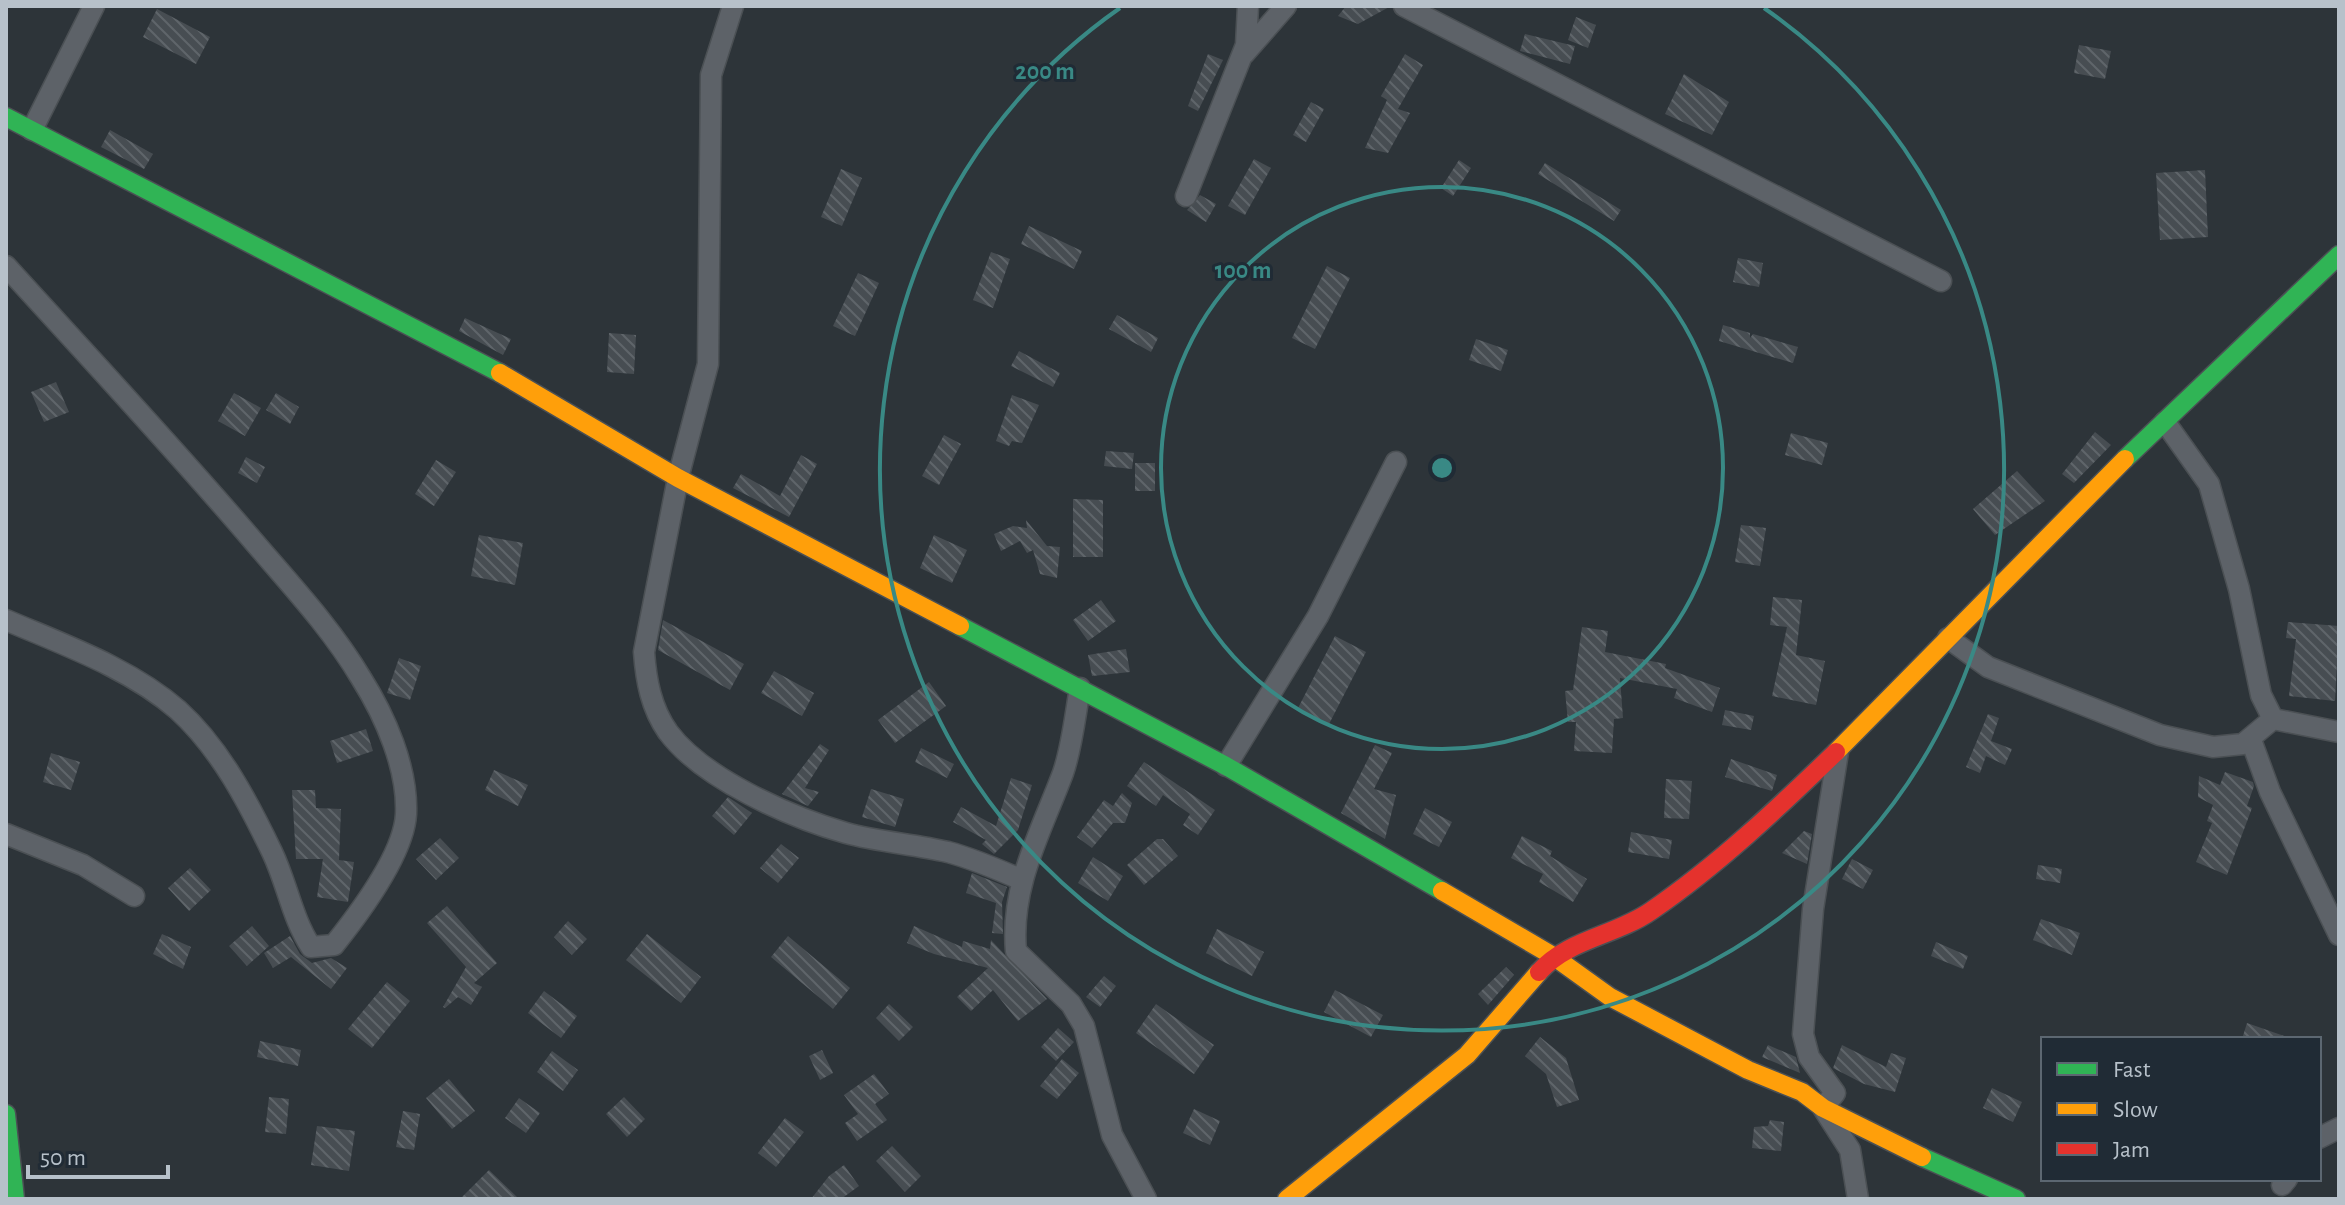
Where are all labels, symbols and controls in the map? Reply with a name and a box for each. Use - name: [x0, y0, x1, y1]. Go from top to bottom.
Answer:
- text: 200 m: [1015, 60, 1075, 84]
- text: 100 m: [1215, 259, 1271, 283]
- centre of rings: [1428, 454, 1456, 482]
- legend: [2041, 1037, 2321, 1181]
- text: Fast: [2113, 1058, 2151, 1082]
- text: Slow: [2113, 1098, 2158, 1122]
- scale bar: [28, 1129, 168, 1179]
- text: Jam: [2113, 1138, 2150, 1162]
- text: 50 m: [40, 1146, 86, 1170]

